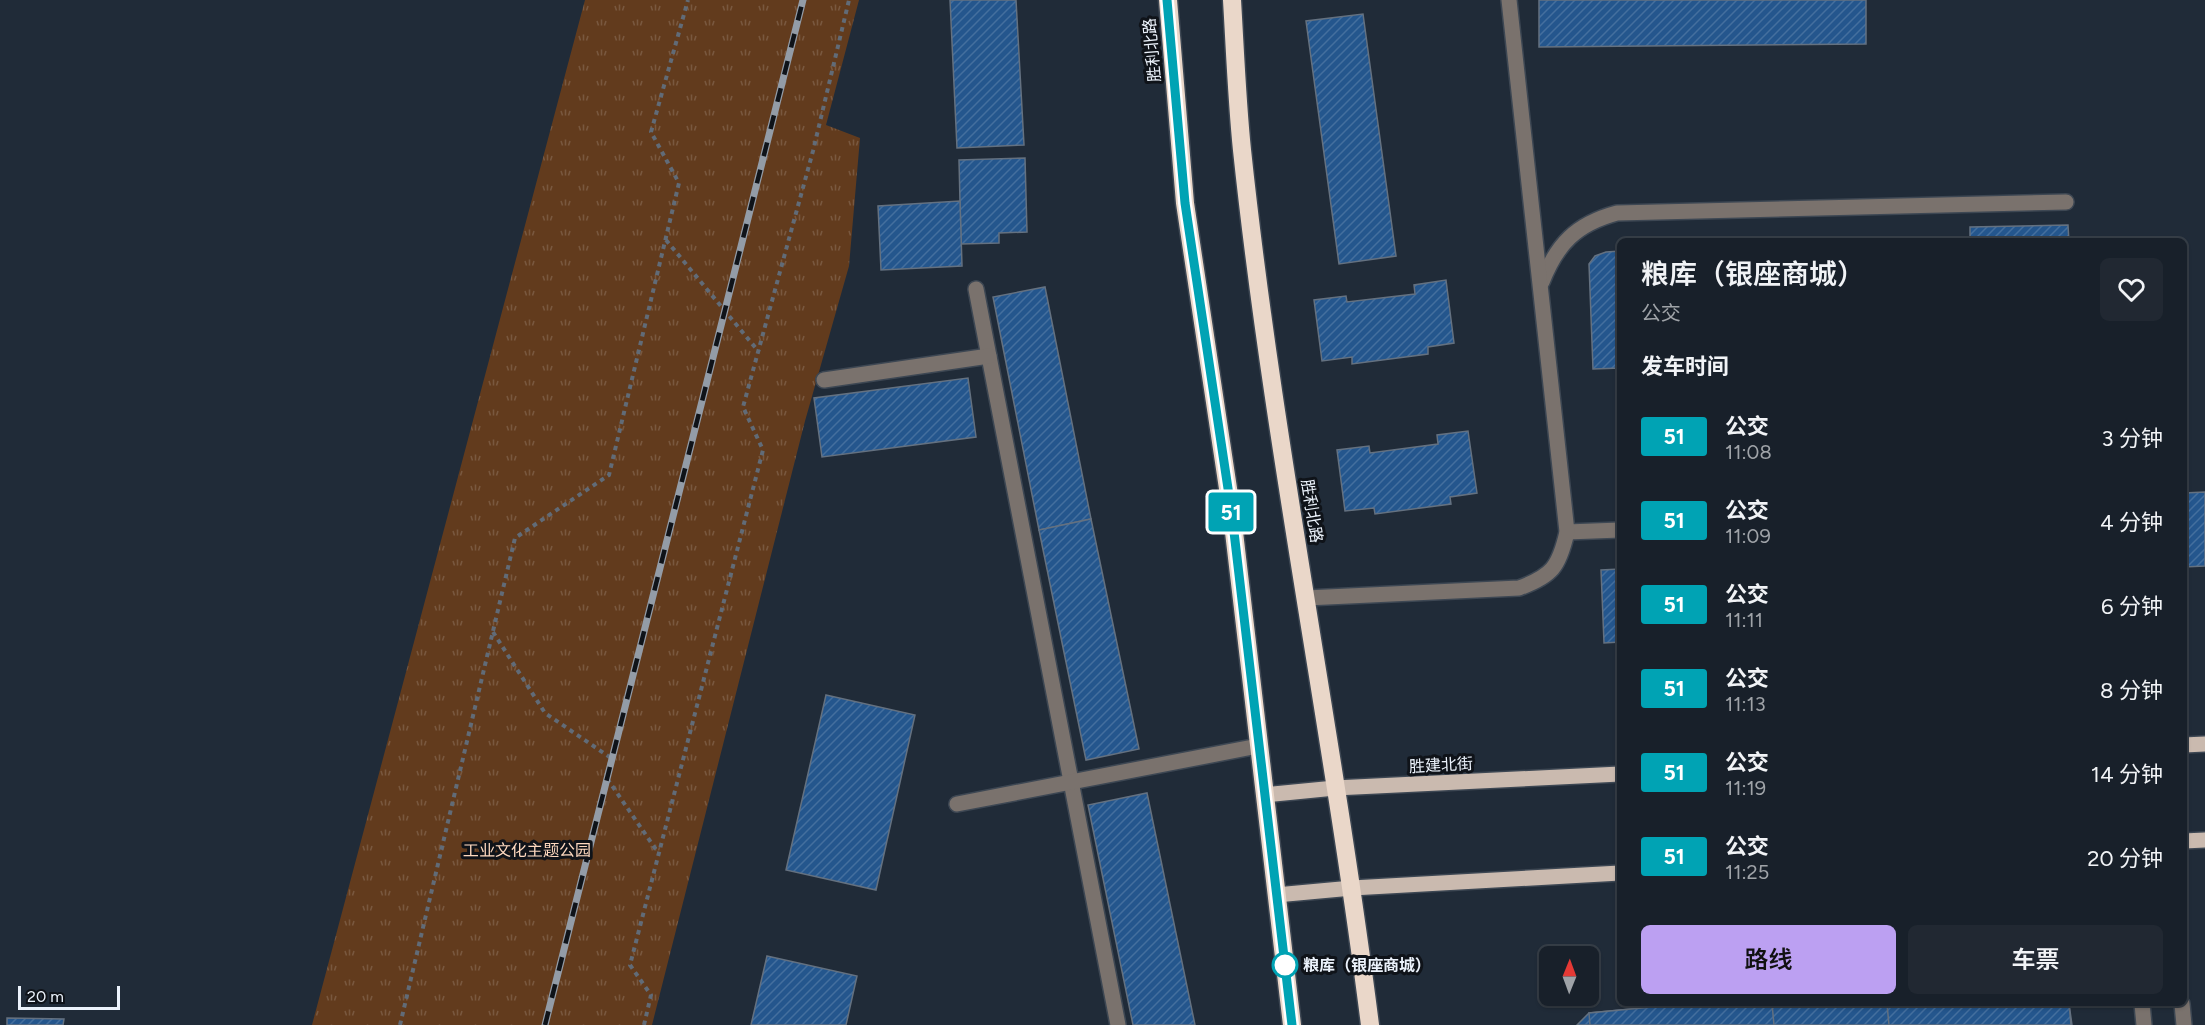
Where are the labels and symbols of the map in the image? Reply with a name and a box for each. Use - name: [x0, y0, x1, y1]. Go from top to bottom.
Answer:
- street label: 胜利北路: [1140, 17, 1164, 83]
- street label: 胜利北路: [1298, 478, 1326, 544]
- line badge: 51: [1204, 492, 1258, 532]
- street label: 胜建北街: [1409, 754, 1473, 776]
- park label: 工业文化主题公园: [463, 841, 591, 860]
- north arrow: [1539, 946, 1599, 1006]
- marker: 粮库（银座商城）: [1272, 952, 1298, 978]
- place label: 粮库（银座商城）: [1303, 956, 1431, 975]
- scale bar: [18, 983, 120, 1010]

